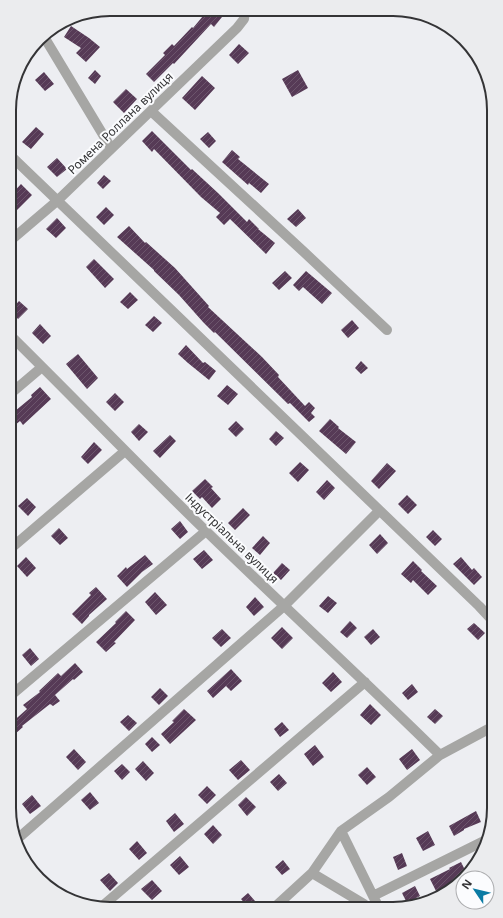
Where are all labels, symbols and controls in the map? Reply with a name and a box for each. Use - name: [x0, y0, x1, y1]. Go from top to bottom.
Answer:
- street label: Ромена Роллана вулиця: [64, 68, 176, 178]
- street label: Індустріальна вулиця: [181, 489, 283, 587]
- north arrow: [455, 870, 495, 910]
- text: N: [458, 876, 475, 892]

